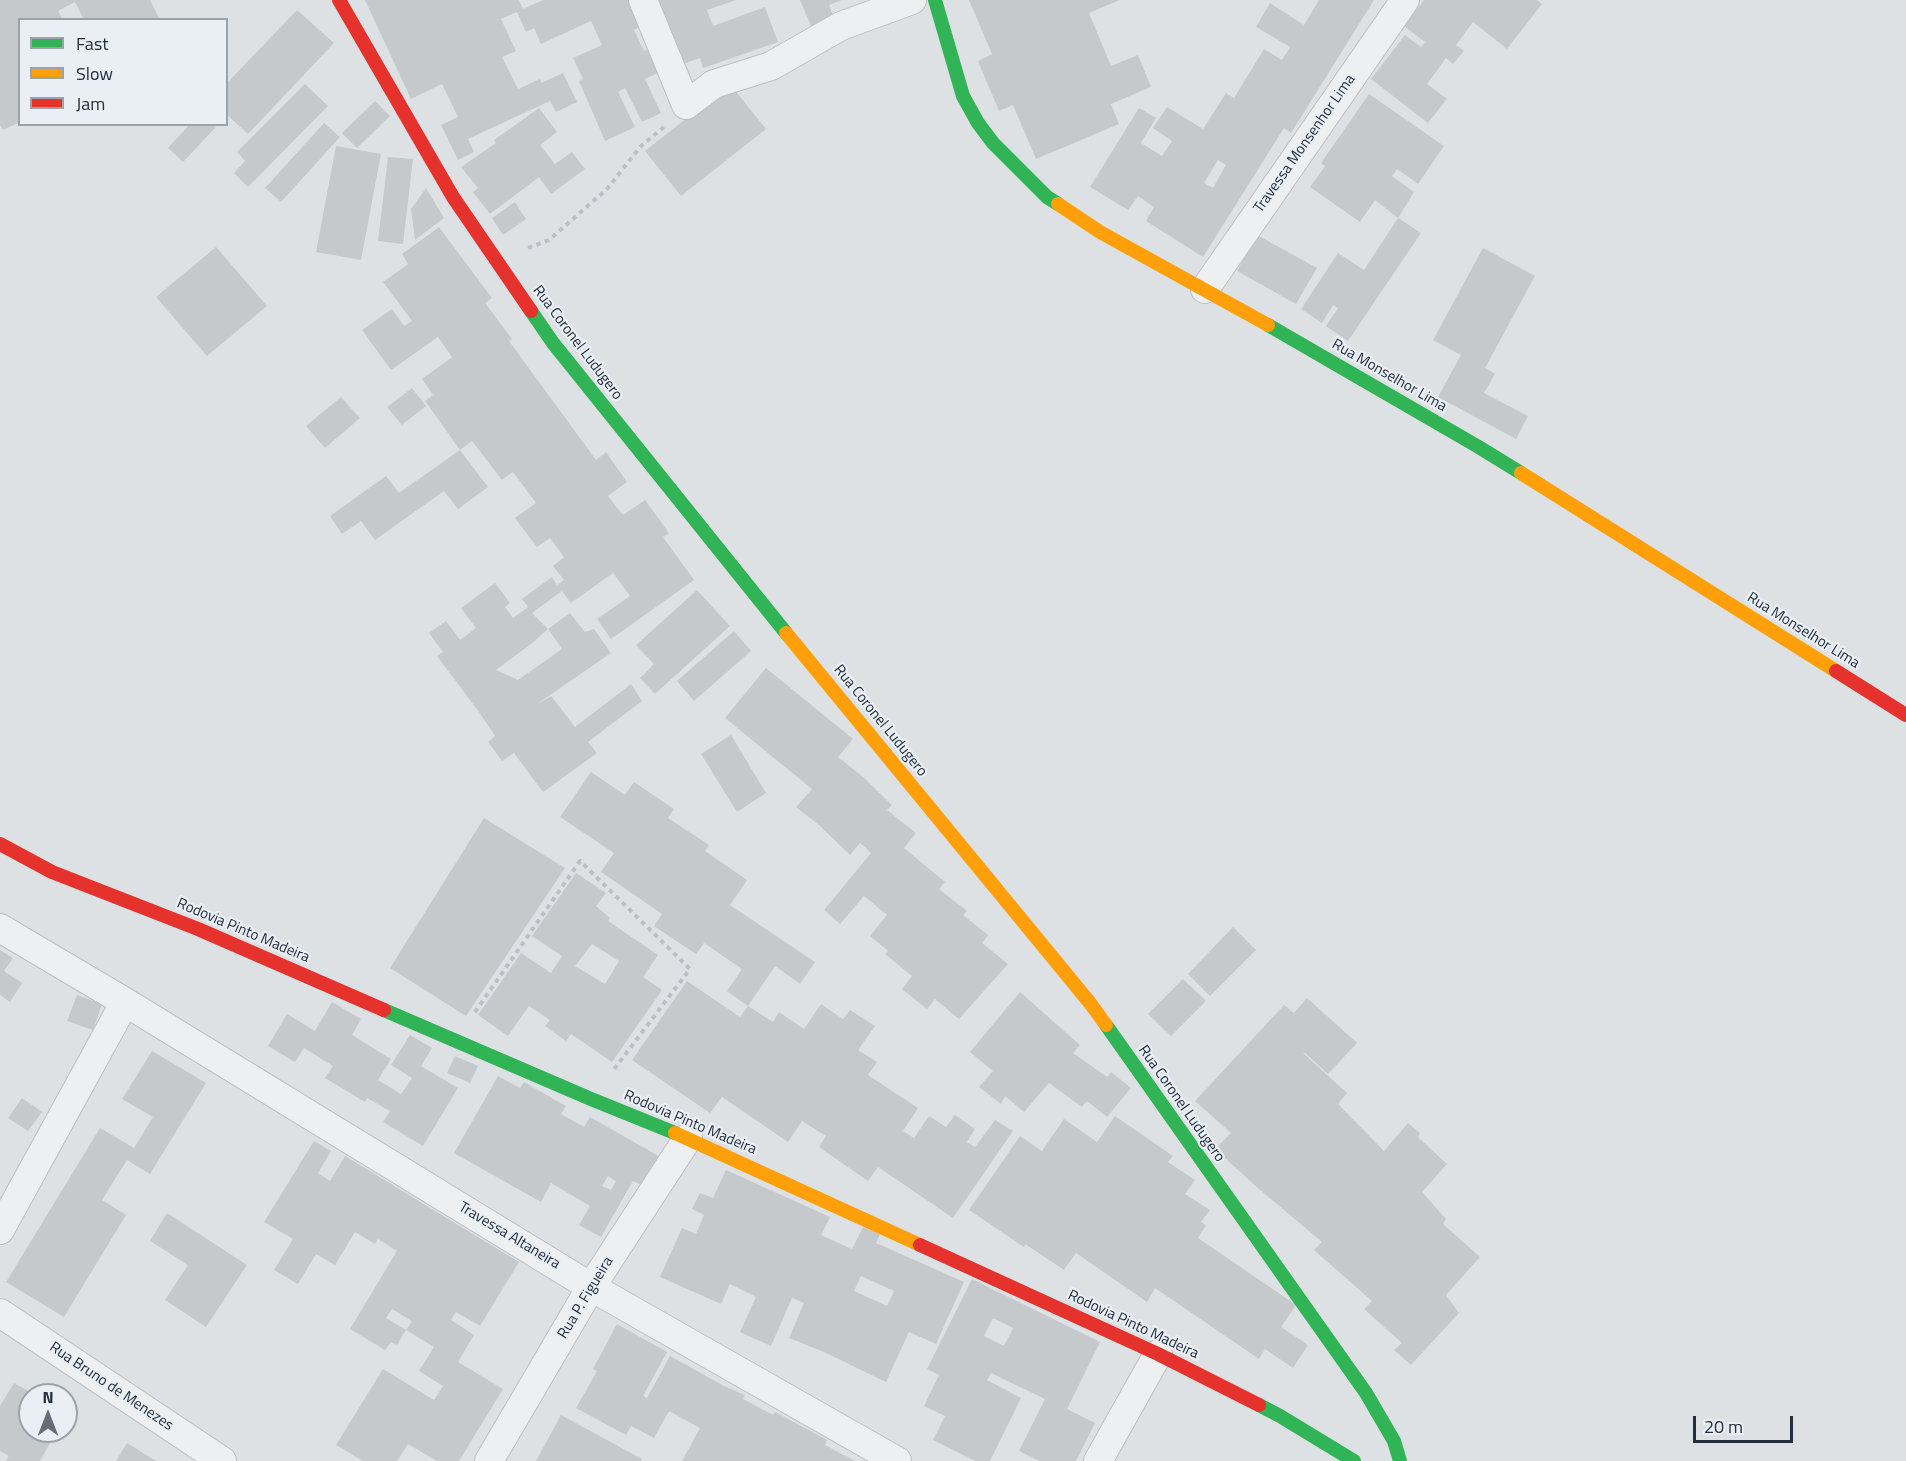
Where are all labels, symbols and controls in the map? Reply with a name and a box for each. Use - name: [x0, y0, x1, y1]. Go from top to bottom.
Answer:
- legend: [18, 18, 228, 126]
- text: Fast: [76, 30, 109, 57]
- text: Slow: [76, 60, 113, 87]
- street label: Travessa Monsenhor Lima: [1250, 71, 1360, 217]
- text: Jam: [76, 90, 105, 117]
- street label: Rua Coronel Ludugero: [528, 282, 626, 404]
- street label: Rua Monselhor Lima: [1328, 336, 1450, 416]
- street label: Rua Monselhor Lima: [1743, 589, 1863, 673]
- street label: Rua Coronel Ludugero: [829, 662, 931, 780]
- street label: Rodovia Pinto Madeira: [174, 895, 312, 967]
- street label: Rua Coronel Ludugero: [1134, 1042, 1228, 1166]
- street label: Rodovia Pinto Madeira: [621, 1087, 759, 1159]
- street label: Travessa Altaneira: [455, 1199, 563, 1273]
- street label: Rua P. Figueira: [554, 1254, 618, 1342]
- street label: Rodovia Pinto Madeira: [1065, 1287, 1201, 1363]
- street label: Rua Bruno de Menezes: [46, 1339, 176, 1435]
- north arrow: [18, 1383, 78, 1443]
- text: N: [42, 1385, 54, 1409]
- scale bar: [1696, 1404, 1796, 1442]
- text: 20 m: [1704, 1413, 1743, 1440]

